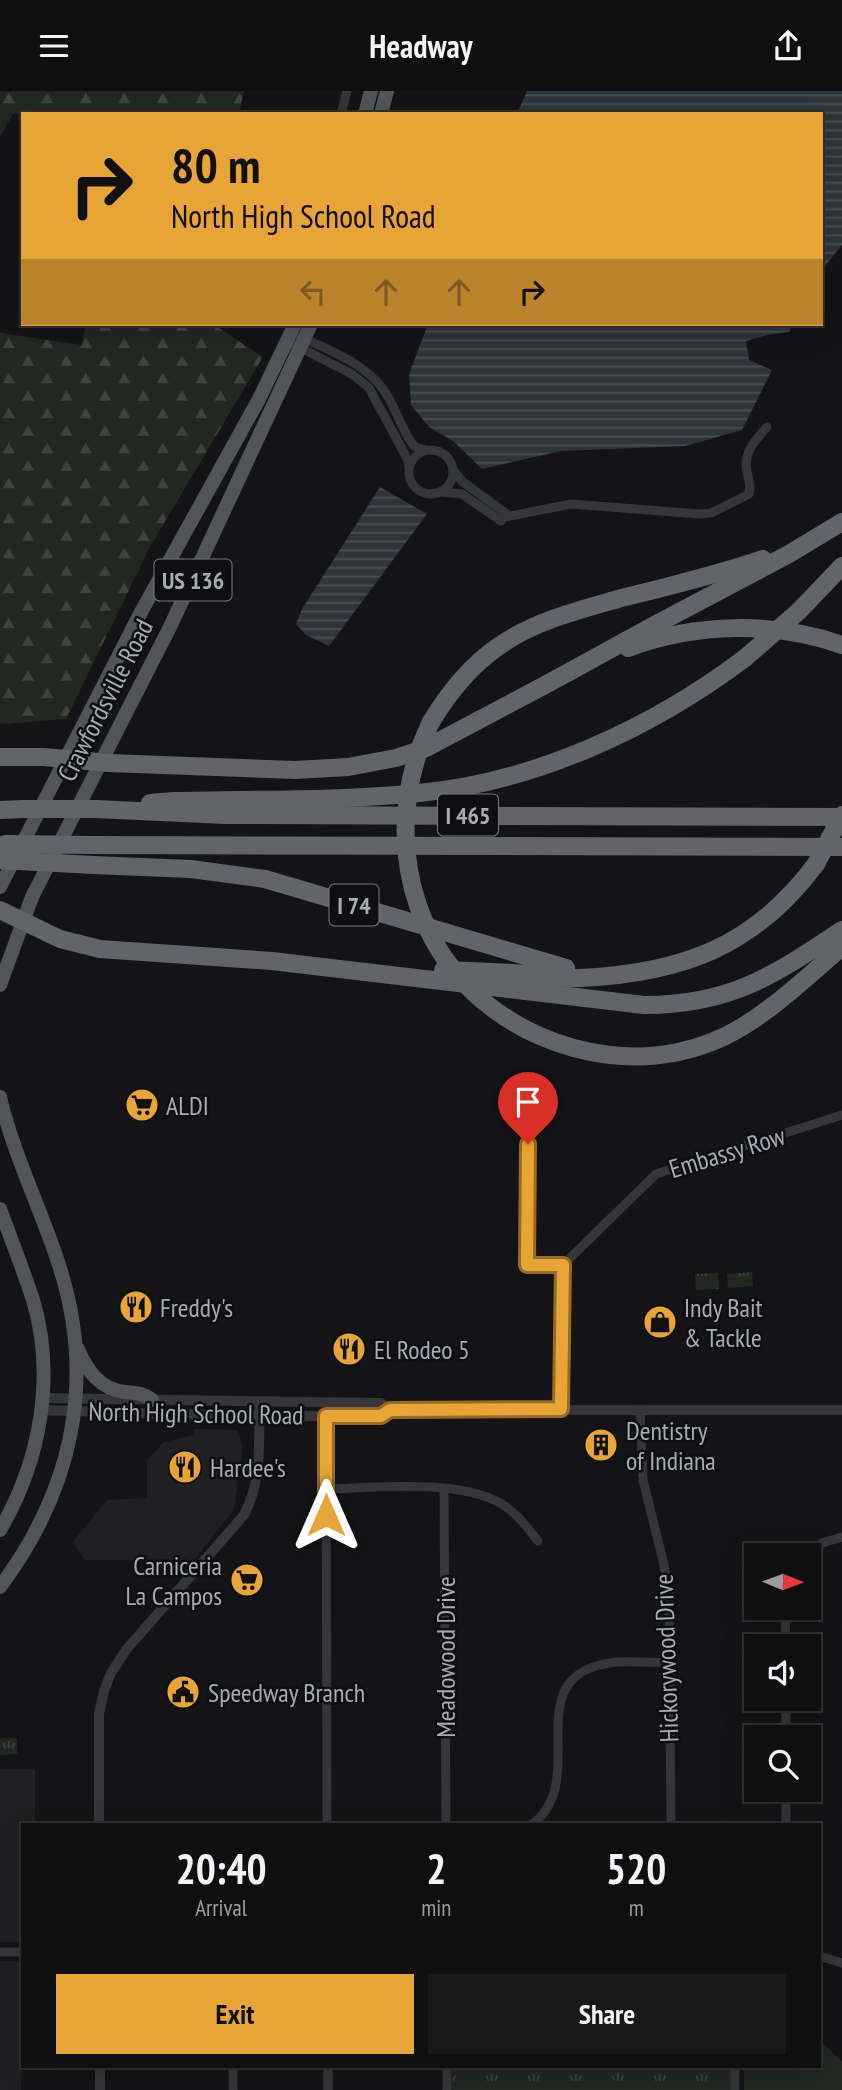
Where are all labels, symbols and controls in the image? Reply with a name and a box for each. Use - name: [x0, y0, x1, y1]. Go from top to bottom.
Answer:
- text: Headway: [369, 25, 473, 67]
- icon: menu: [35, 27, 73, 65]
- icon: share: [769, 27, 807, 65]
- text: 80 m: [171, 133, 260, 197]
- icon: right: [56, 140, 147, 231]
- text: North High School Road: [171, 195, 436, 237]
- icon: left: [294, 273, 332, 311]
- icon: ahead: [367, 273, 405, 311]
- icon: ahead: [440, 273, 478, 311]
- icon: right: [513, 273, 551, 311]
- road number: US 136: [154, 559, 232, 601]
- street label: Crawfordsville Road: [50, 613, 160, 787]
- road number: I 465: [438, 795, 498, 835]
- road number: I 74: [330, 885, 378, 925]
- pin: [498, 1072, 558, 1144]
- icon: arrive: [509, 1083, 547, 1121]
- supermarket icon: ALDI: [123, 1086, 161, 1124]
- place label: ALDI: [166, 1089, 209, 1122]
- street label: Embassy Row: [665, 1119, 790, 1185]
- restaurant icon: Freddy's: [117, 1288, 155, 1326]
- place label: Freddy's: [160, 1291, 233, 1324]
- place label: Indy Bait & Tackle: [684, 1291, 763, 1354]
- shop icon: Indy Bait & Tackle: [641, 1303, 679, 1341]
- restaurant icon: El Rodeo 5: [330, 1330, 368, 1368]
- place label: El Rodeo 5: [374, 1333, 470, 1366]
- street label: North High School Road: [88, 1395, 304, 1431]
- place label: Dentistry of Indiana: [626, 1414, 716, 1477]
- building icon: Dentistry of Indiana: [582, 1426, 620, 1464]
- restaurant icon: Hardee's: [166, 1448, 204, 1486]
- place label: Hardee's: [210, 1451, 286, 1484]
- position arrow: [289, 1478, 363, 1552]
- north arrow: [744, 1543, 821, 1621]
- map controls: [744, 1543, 821, 1802]
- place label: Carniceria La Campos: [125, 1549, 222, 1612]
- supermarket icon: Carniceria La Campos: [228, 1561, 266, 1599]
- street label: Hickorywood Drive: [647, 1573, 685, 1743]
- street label: Meadowood Drive: [429, 1576, 462, 1738]
- button: sound: [744, 1634, 821, 1711]
- public building icon: Speedway Branch: [164, 1673, 202, 1711]
- place label: Speedway Branch: [208, 1676, 365, 1709]
- button: search: [744, 1725, 821, 1802]
- text: 20:40: [176, 1841, 267, 1896]
- text: 2: [426, 1841, 446, 1896]
- text: 520: [606, 1841, 666, 1896]
- text: Arrival: [195, 1893, 247, 1922]
- text: min: [421, 1893, 451, 1922]
- text: m: [629, 1893, 644, 1922]
- button: Exit: [56, 1974, 414, 2054]
- button: Share: [428, 1974, 786, 2054]

